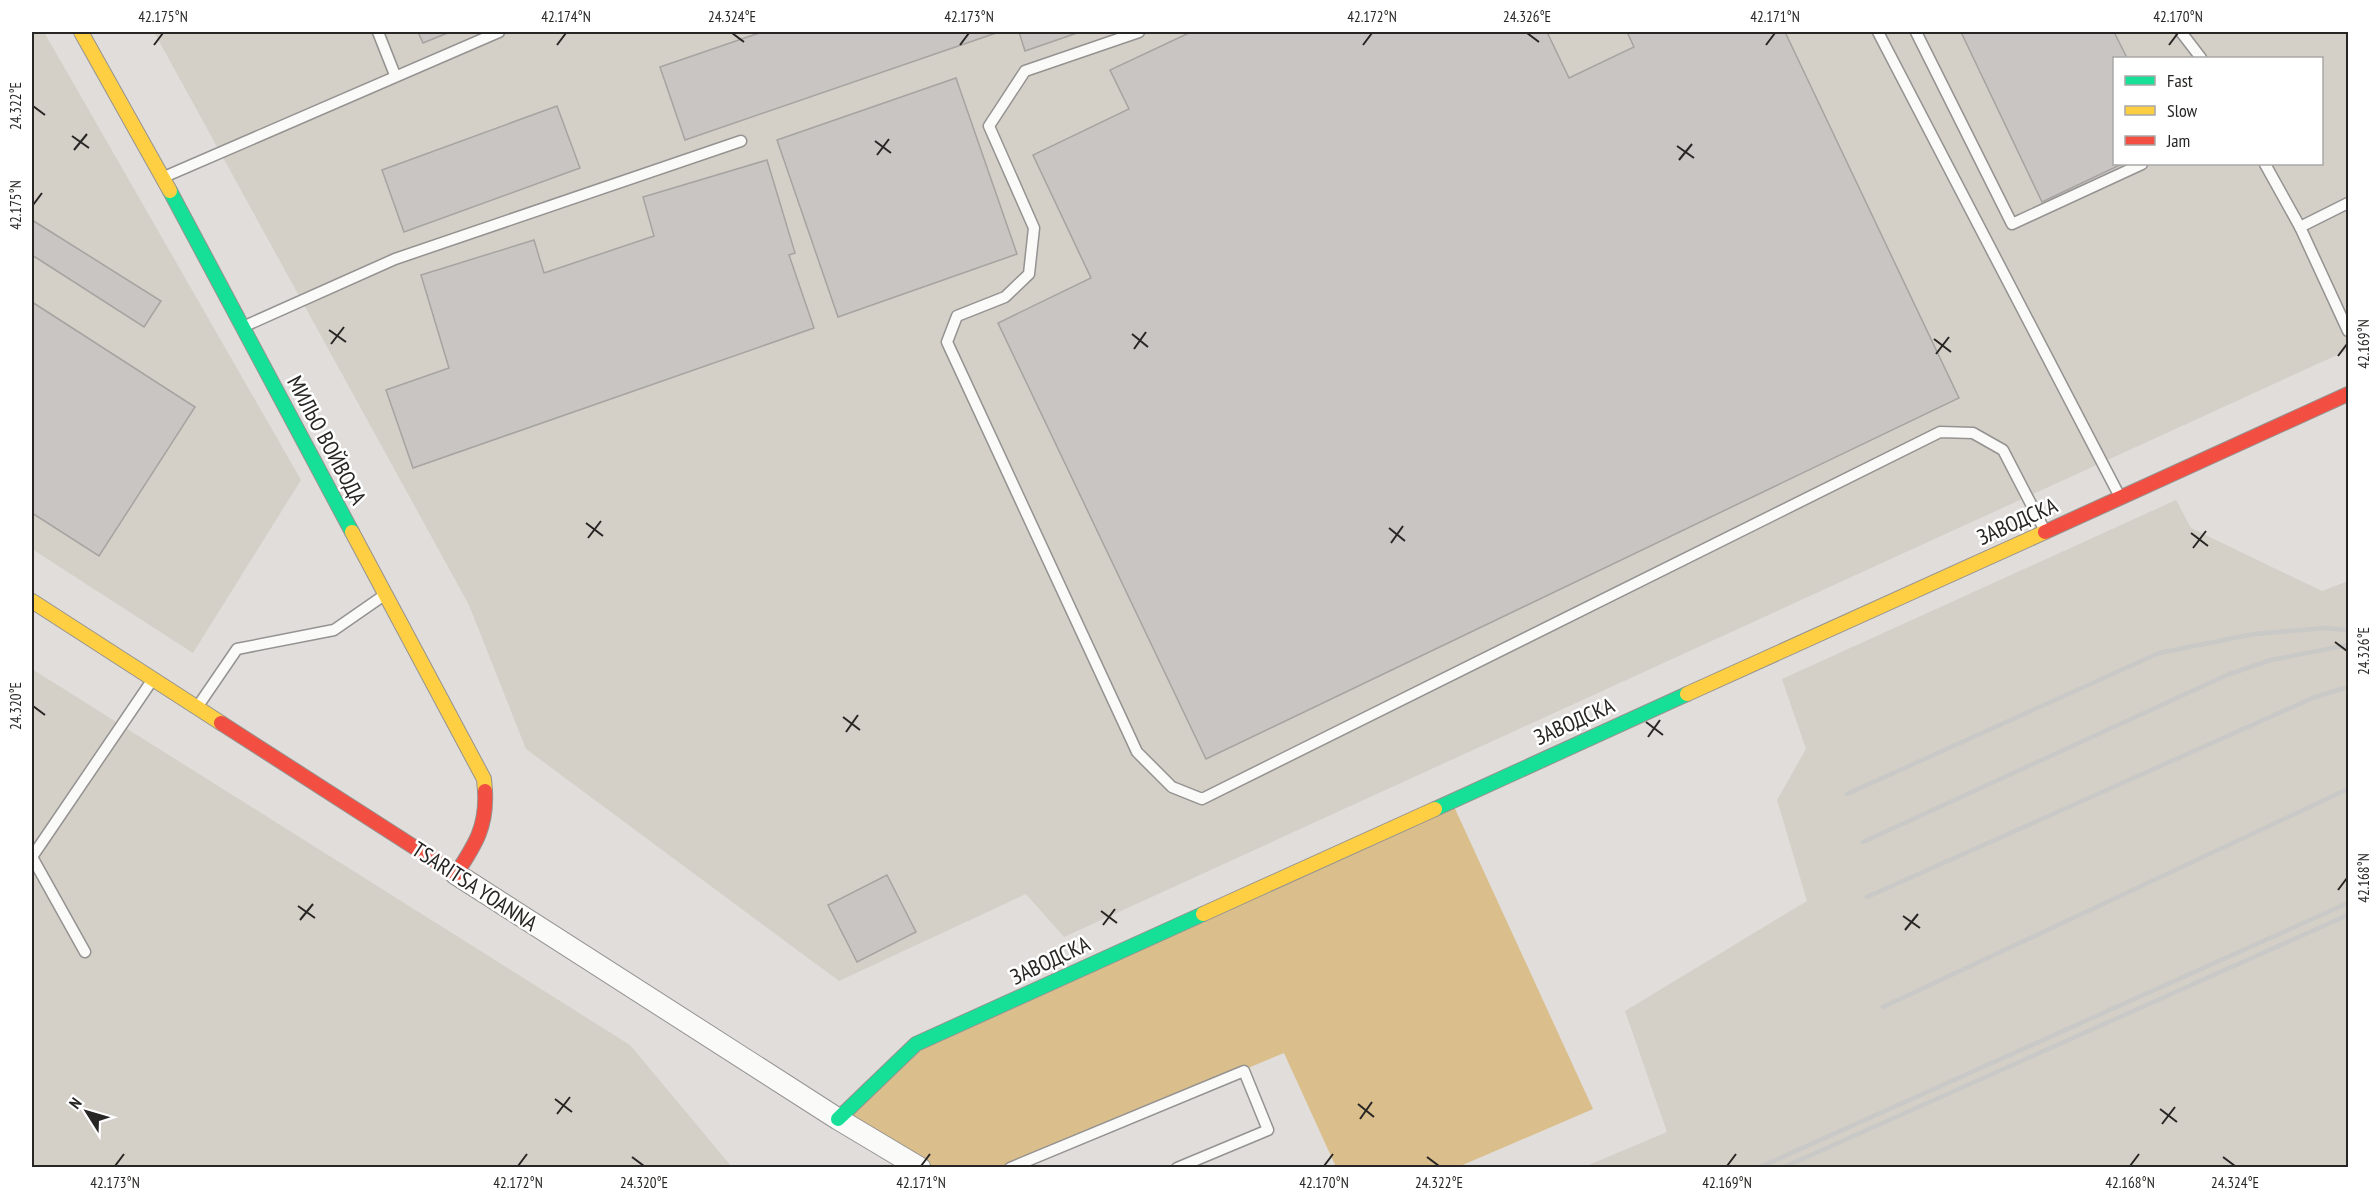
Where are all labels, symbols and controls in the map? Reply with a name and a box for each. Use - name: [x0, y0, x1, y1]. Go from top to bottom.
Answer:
- text: 42.175°N: [138, 7, 188, 26]
- text: 42.174°N: [541, 7, 591, 26]
- text: 24.324°E: [708, 7, 756, 26]
- text: 42.173°N: [944, 7, 994, 26]
- text: 42.172°N: [1347, 7, 1397, 26]
- text: 24.326°E: [1503, 7, 1551, 26]
- text: 42.171°N: [1750, 7, 1800, 26]
- text: 42.170°N: [2153, 7, 2203, 26]
- legend: [2113, 57, 2323, 165]
- text: Fast: [2167, 69, 2193, 92]
- text: 24.322°E: [6, 82, 25, 130]
- text: Slow: [2167, 99, 2198, 122]
- text: Jam: [2166, 129, 2190, 152]
- text: 42.175°N: [6, 180, 25, 230]
- text: 42.169°N: [2354, 319, 2373, 369]
- street label: МИЛЬО ВОЙВОДА: [281, 371, 373, 510]
- street label: ЗАВОДСКА: [1973, 491, 2062, 551]
- text: 24.326°E: [2354, 627, 2373, 675]
- text: 24.320°E: [6, 682, 25, 730]
- street label: ЗАВОДСКА: [1530, 691, 1619, 751]
- street label: TSARITSA YOANNA: [407, 835, 543, 937]
- text: 42.168°N: [2354, 853, 2373, 903]
- street label: ЗАВОДСКА: [1006, 929, 1095, 991]
- north arrow: [57, 1082, 117, 1142]
- text: N: [64, 1094, 86, 1112]
- text: 42.173°N: [90, 1173, 140, 1192]
- text: 42.172°N: [493, 1173, 543, 1192]
- text: 24.320°E: [620, 1173, 668, 1192]
- text: 42.171°N: [896, 1173, 946, 1192]
- text: 42.170°N: [1299, 1173, 1349, 1192]
- text: 24.322°E: [1415, 1173, 1463, 1192]
- text: 42.169°N: [1702, 1173, 1752, 1192]
- text: 42.168°N: [2105, 1173, 2155, 1192]
- text: 24.324°E: [2211, 1173, 2259, 1192]

